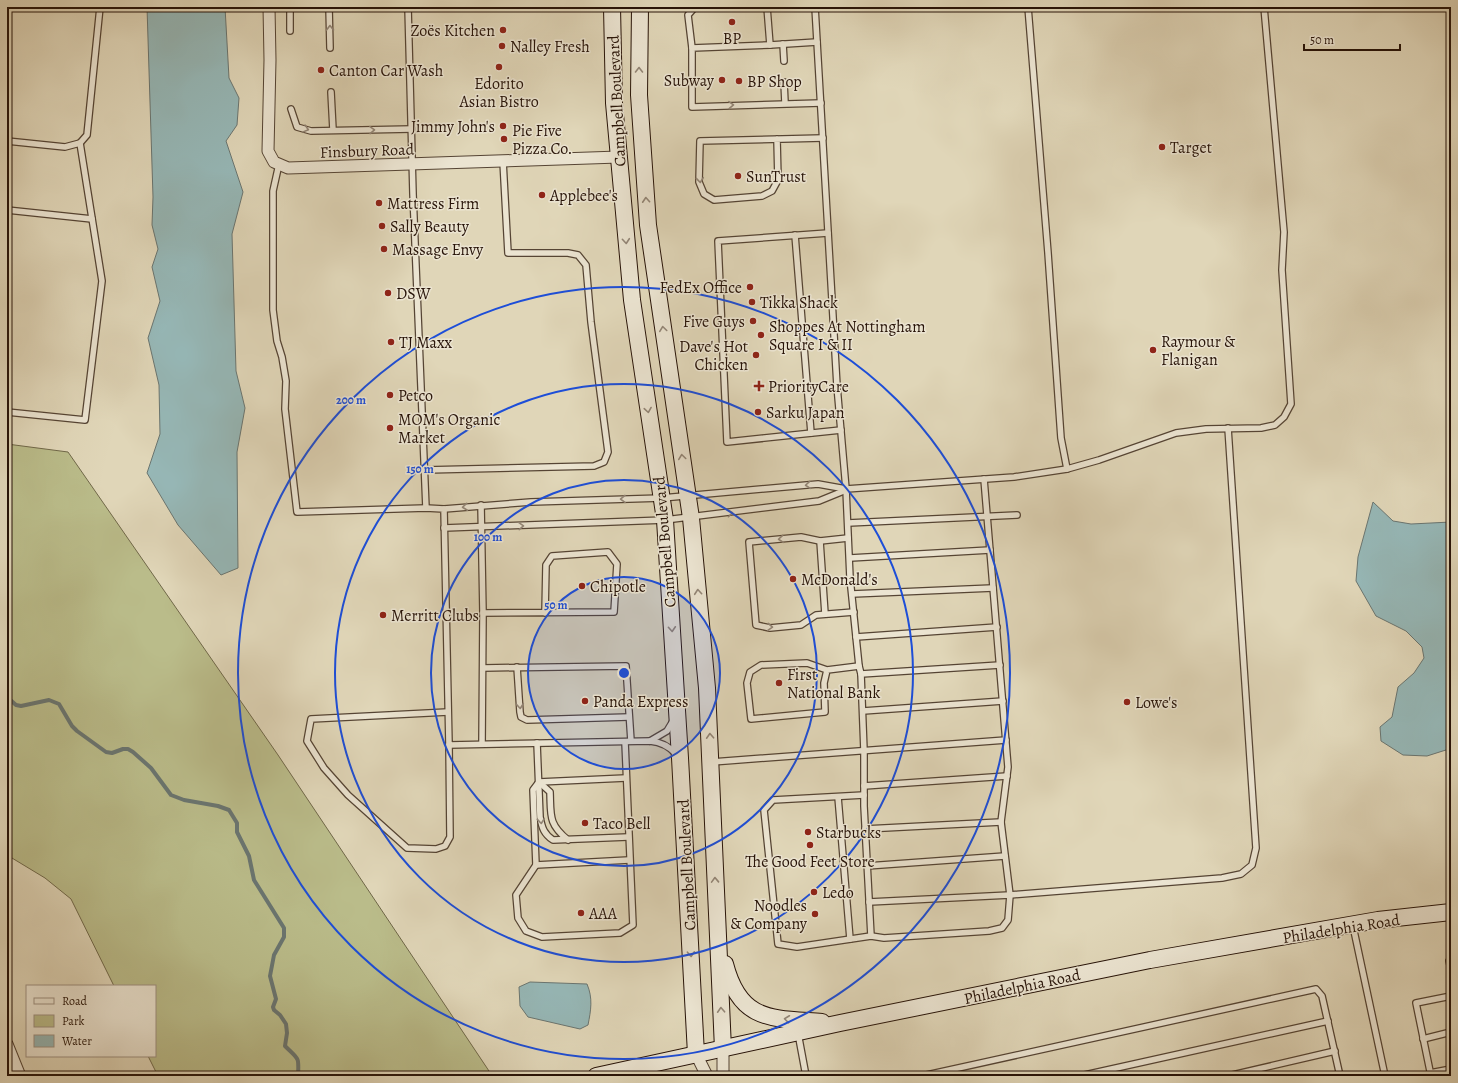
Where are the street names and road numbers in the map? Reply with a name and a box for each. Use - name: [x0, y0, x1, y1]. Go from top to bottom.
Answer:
- street label: Campbell Boulevard: [603, 34, 631, 167]
- street label: Finsbury Road: [320, 138, 415, 164]
- street label: Campbell Boulevard: [648, 475, 682, 608]
- street label: Campbell Boulevard: [673, 798, 701, 931]
- street label: Philadelphia Road: [1281, 909, 1402, 949]
- street label: Philadelphia Road: [962, 964, 1083, 1010]

